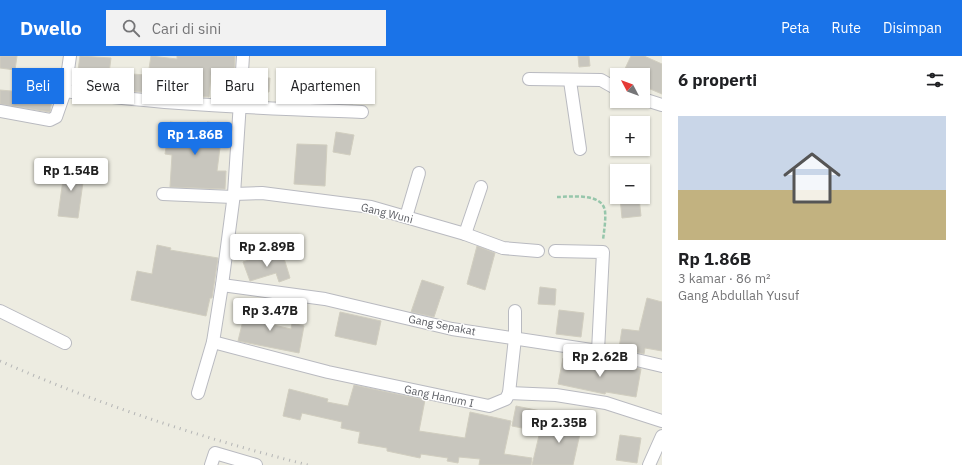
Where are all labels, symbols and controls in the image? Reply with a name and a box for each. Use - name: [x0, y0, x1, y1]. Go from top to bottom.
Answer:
- search box: [106, 10, 386, 46]
- text: Dwello: [20, 16, 82, 40]
- icon: search: [120, 17, 142, 39]
- text: Cari di sini: [152, 19, 221, 38]
- text: Peta: [781, 19, 810, 37]
- text: Rute: [832, 19, 861, 37]
- text: Disimpan: [883, 19, 942, 37]
- chip: Beli: [12, 68, 64, 104]
- chip: Sewa: [72, 68, 134, 104]
- chip: Filter: [142, 68, 203, 104]
- chip: Baru: [211, 68, 268, 104]
- chip: Apartemen: [276, 68, 375, 104]
- north arrow: [610, 68, 650, 108]
- map controls: [610, 68, 650, 204]
- text: 6 properti: [678, 69, 757, 91]
- icon: filters: [924, 69, 946, 91]
- button: +: [610, 116, 650, 156]
- pin: Rp 1.86B: [154, 122, 236, 156]
- text: Rp 1.86B: [167, 126, 223, 143]
- icon: home: [776, 142, 848, 214]
- pin: Rp 1.54B: [30, 158, 112, 192]
- text: Rp 1.54B: [43, 162, 99, 179]
- button: −: [610, 164, 650, 204]
- street label: Gang Wuni: [360, 200, 414, 226]
- pin: Rp 2.89B: [226, 234, 308, 268]
- text: Rp 2.89B: [239, 238, 295, 255]
- text: Rp 1.86B: [678, 248, 751, 270]
- text: 3 kamar · 86 m²: [678, 270, 771, 287]
- text: Gang Abdullah Yusuf: [678, 287, 799, 304]
- pin: Rp 3.47B: [229, 298, 311, 332]
- text: Rp 3.47B: [242, 302, 298, 319]
- street label: Gang Sepakat: [407, 312, 477, 338]
- pin: Rp 2.62B: [559, 344, 641, 378]
- text: Rp 2.62B: [572, 348, 628, 365]
- street label: Gang Hanum I: [403, 382, 475, 410]
- pin: Rp 2.35B: [518, 410, 600, 444]
- text: Rp 2.35B: [531, 414, 587, 431]

